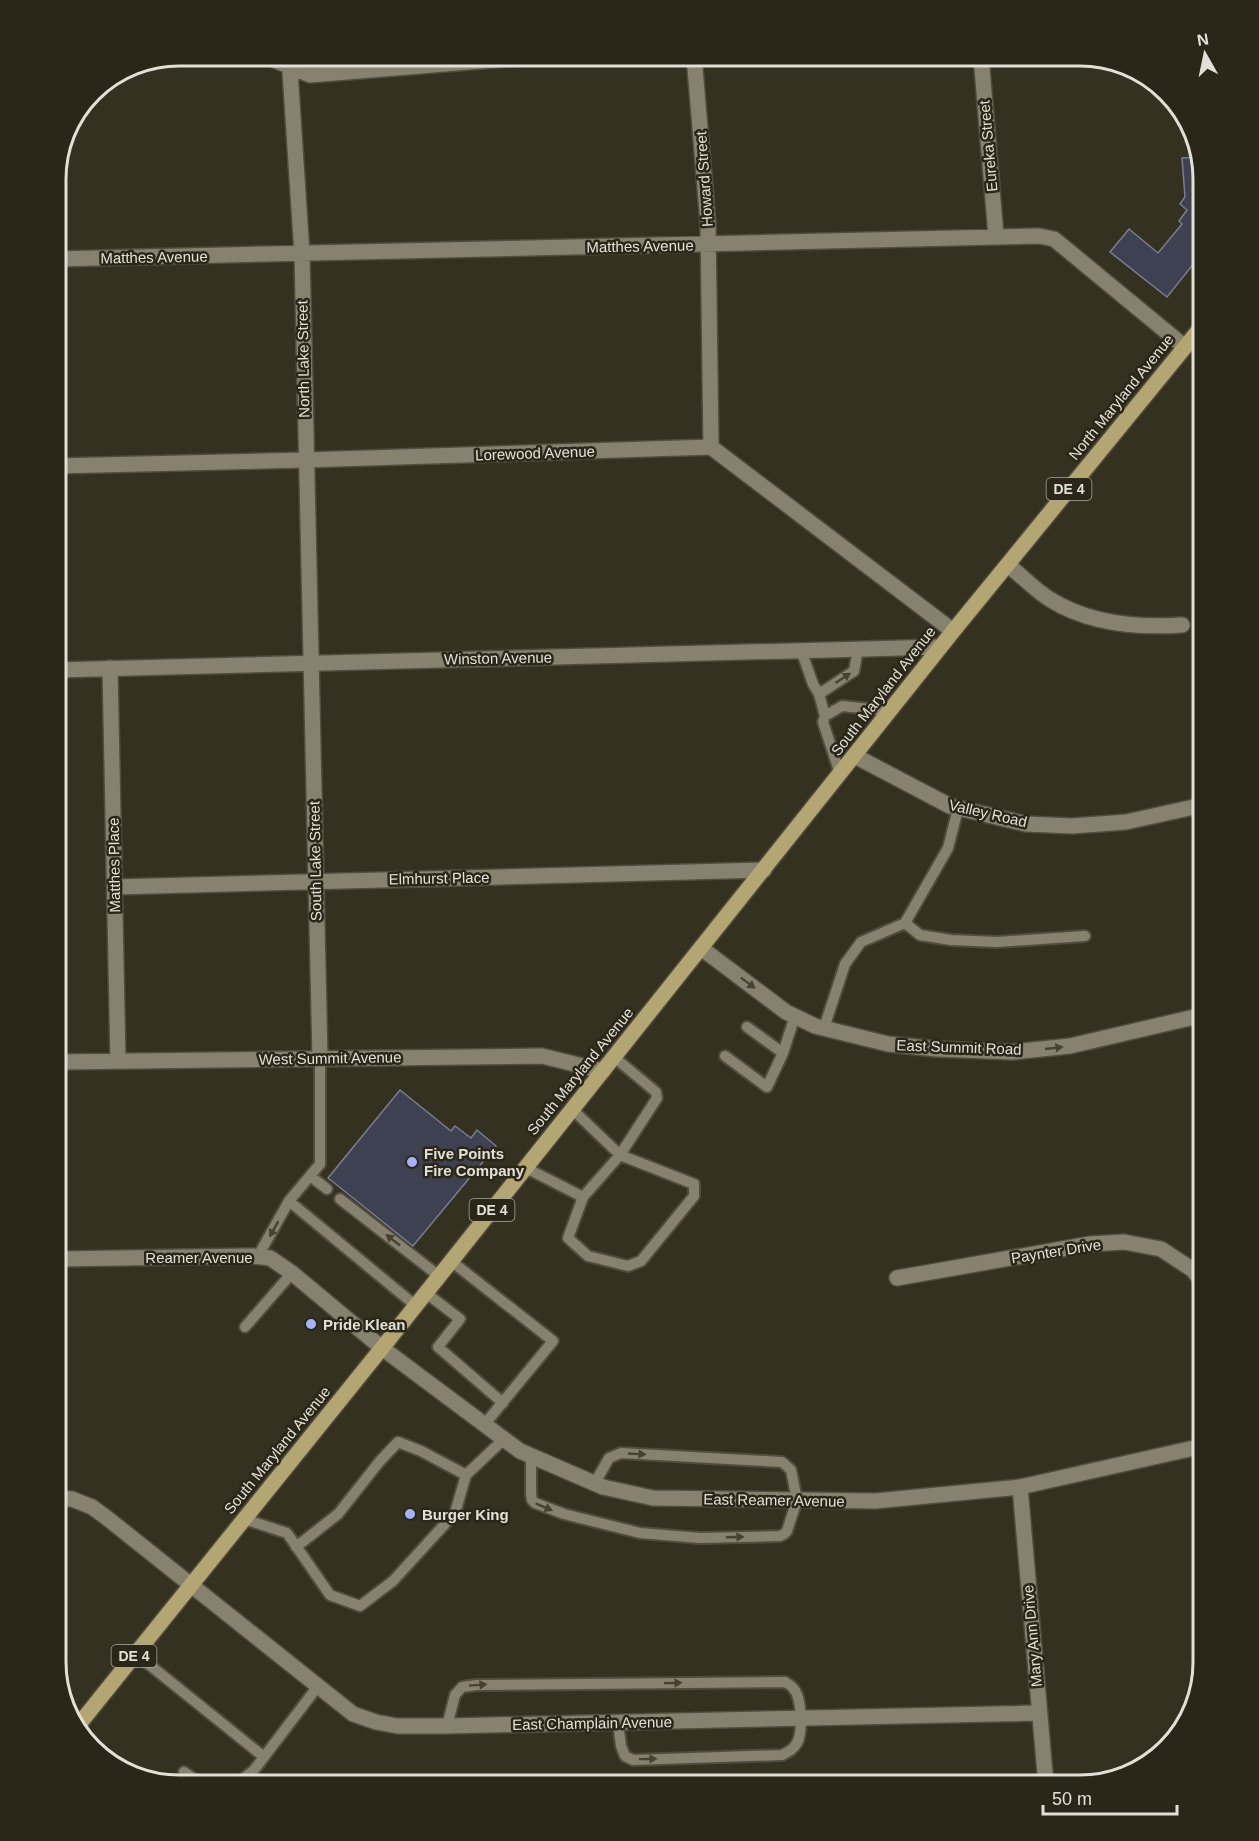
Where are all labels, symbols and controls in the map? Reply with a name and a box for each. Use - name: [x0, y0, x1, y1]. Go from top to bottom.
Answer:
- north arrow: [1175, 24, 1235, 84]
- text: N: [1196, 30, 1210, 49]
- street label: Eureka Street: [975, 99, 1000, 192]
- street label: Howard Street: [692, 130, 716, 227]
- street label: Matthes Avenue: [586, 237, 694, 255]
- street label: Matthes Avenue: [100, 248, 208, 266]
- street label: North Lake Street: [293, 299, 313, 418]
- street label: North Maryland Avenue: [1065, 331, 1177, 463]
- street label: Lorewood Avenue: [475, 442, 595, 464]
- road number: DE 4: [1046, 478, 1092, 500]
- street label: South Maryland Avenue: [827, 623, 939, 759]
- street label: Winston Avenue: [444, 649, 552, 667]
- one-way arrow: [835, 672, 852, 683]
- street label: Valley Road: [947, 796, 1029, 830]
- street label: South Lake Street: [305, 800, 325, 921]
- street label: Matthes Place: [105, 817, 123, 913]
- street label: Elmhurst Place: [388, 869, 490, 887]
- one-way arrow: [741, 977, 756, 989]
- street label: South Maryland Avenue: [523, 1004, 637, 1138]
- street label: East Summit Road: [896, 1036, 1022, 1058]
- one-way arrow: [1044, 1043, 1063, 1053]
- street label: West Summit Avenue: [258, 1048, 402, 1068]
- place label: Five Points Fire Company: [424, 1145, 525, 1179]
- marker: Five Points Fire Company: [405, 1155, 419, 1169]
- road number: DE 4: [470, 1199, 514, 1221]
- one-way arrow: [269, 1221, 279, 1238]
- one-way arrow: [385, 1234, 401, 1247]
- street label: Paynter Drive: [1010, 1235, 1102, 1267]
- street label: Reamer Avenue: [145, 1249, 253, 1266]
- place label: Pride Klean: [323, 1316, 406, 1333]
- marker: Pride Klean: [304, 1317, 318, 1331]
- street label: South Maryland Avenue: [220, 1383, 334, 1517]
- one-way arrow: [628, 1450, 647, 1459]
- street label: East Reamer Avenue: [703, 1490, 845, 1510]
- one-way arrow: [536, 1502, 554, 1512]
- place label: Burger King: [422, 1506, 509, 1523]
- marker: Burger King: [403, 1507, 417, 1521]
- one-way arrow: [726, 1533, 745, 1542]
- street label: Mary Ann Drive: [1019, 1584, 1045, 1688]
- road number: DE 4: [112, 1645, 156, 1667]
- one-way arrow: [664, 1678, 683, 1688]
- one-way arrow: [469, 1681, 488, 1690]
- street label: East Champlain Avenue: [512, 1713, 672, 1733]
- one-way arrow: [638, 1754, 657, 1764]
- scale bar: [1043, 1778, 1176, 1816]
- text: 50 m: [1052, 1789, 1092, 1809]

